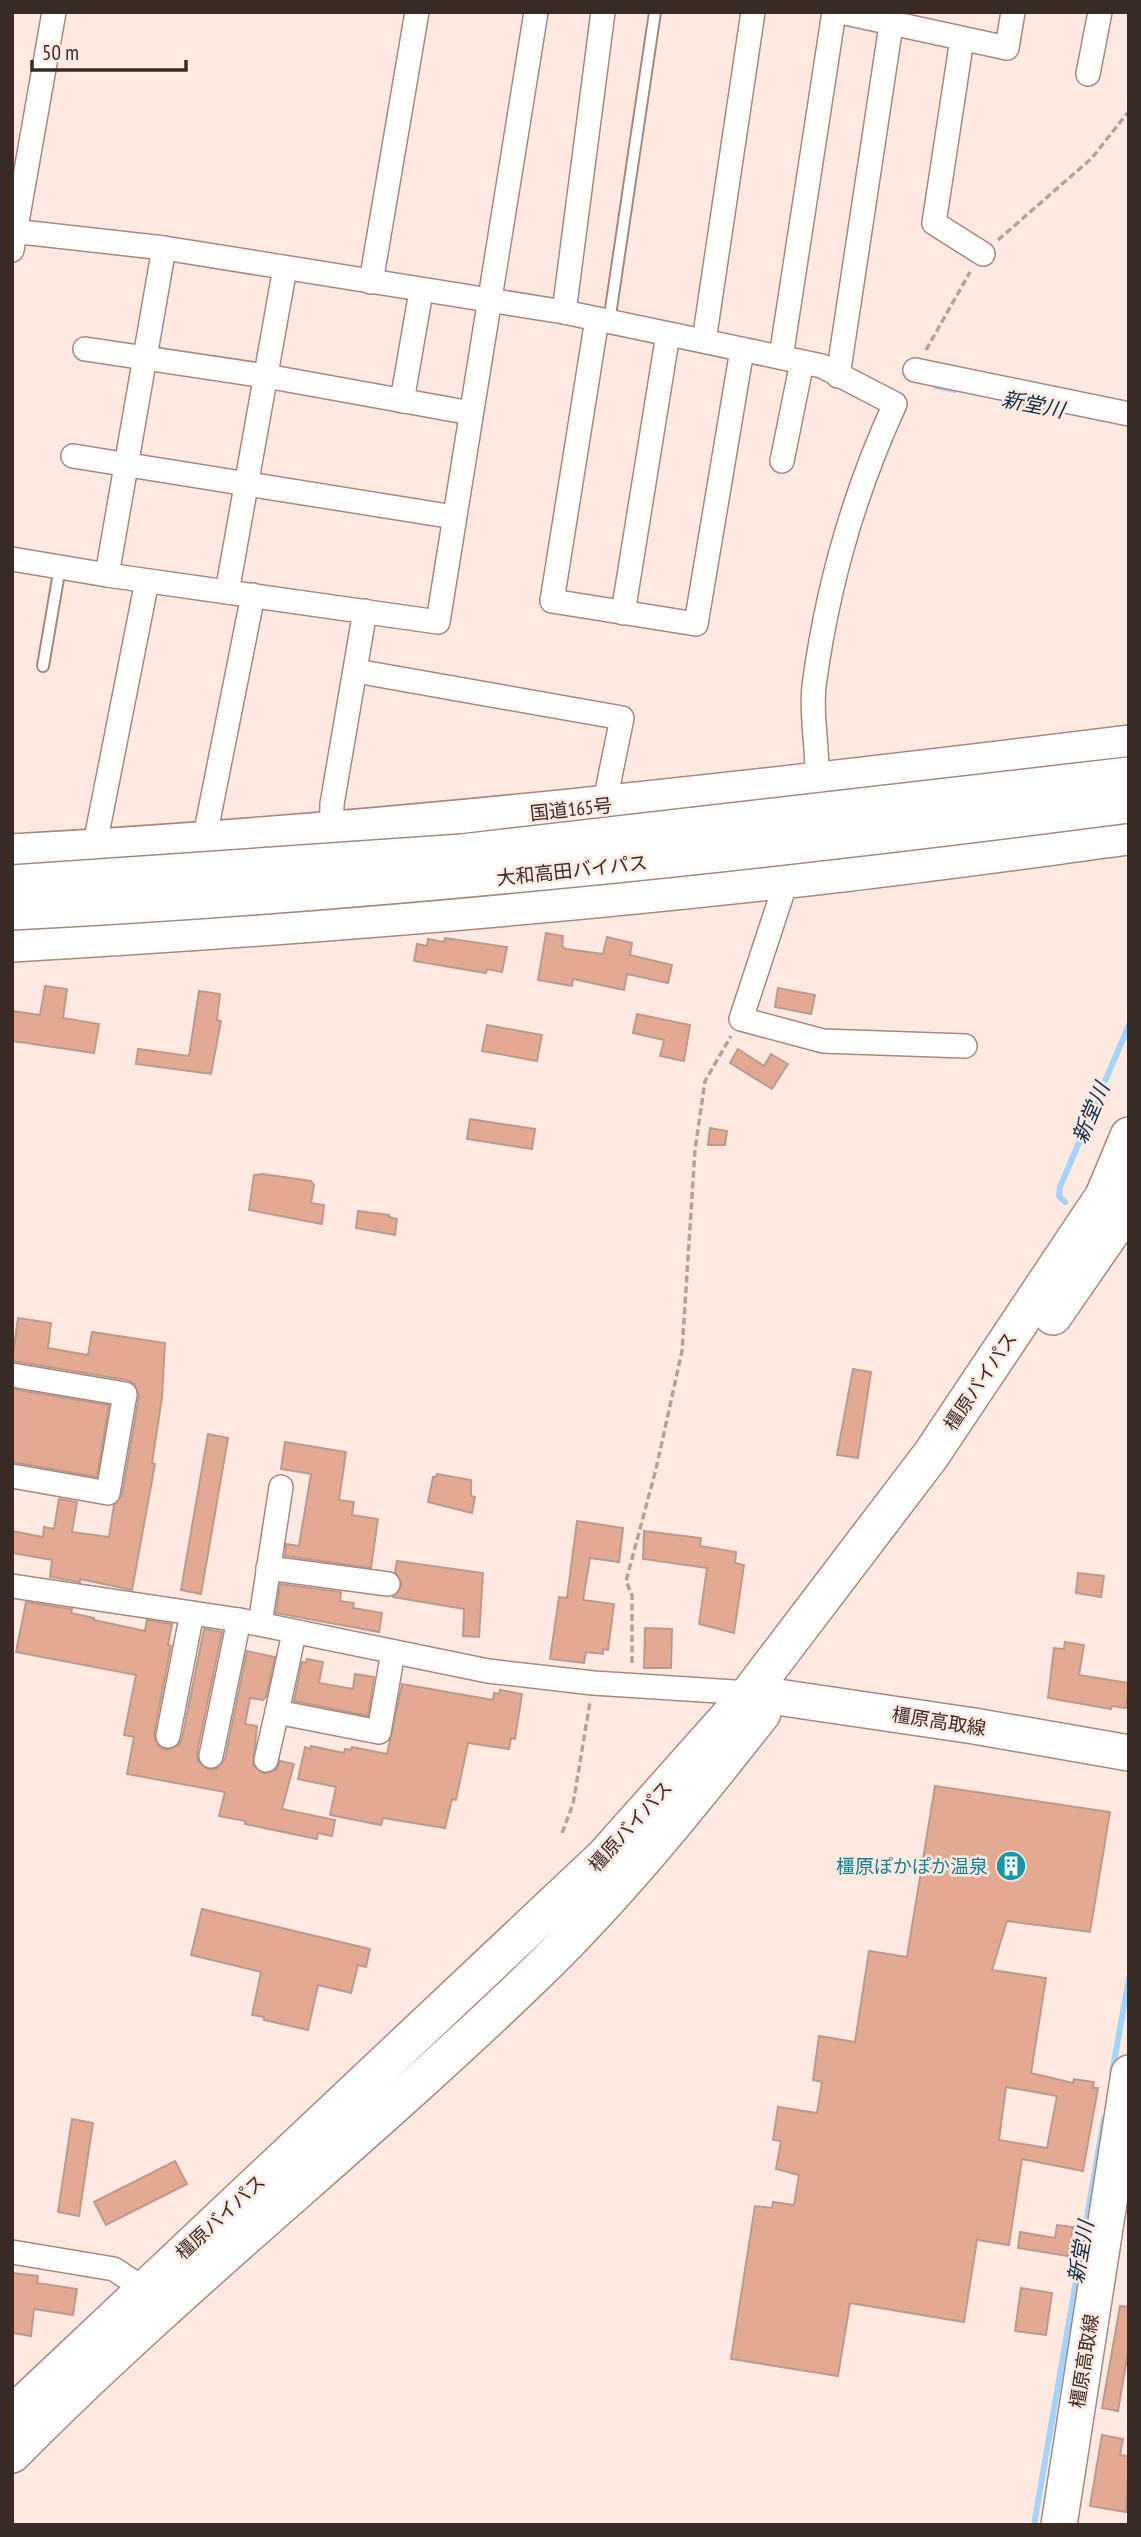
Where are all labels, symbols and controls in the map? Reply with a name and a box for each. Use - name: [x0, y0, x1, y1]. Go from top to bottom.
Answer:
- scale bar: [32, 28, 186, 72]
- text: 50 m: [42, 39, 79, 66]
- water label: 新堂川: [1000, 385, 1069, 424]
- street label: 国道165号: [529, 793, 613, 825]
- street label: 大和高田バイパス: [495, 850, 649, 890]
- water label: 新堂川: [1066, 1077, 1116, 1147]
- street label: 橿原バイパス: [938, 1327, 1022, 1435]
- street label: 橿原高取線: [890, 1702, 988, 1740]
- street label: 橿原バイパス: [583, 1776, 677, 1876]
- building icon: 橿原ぽかぽか温泉: [994, 1849, 1028, 1883]
- place label: 橿原ぽかぽか温泉: [836, 1854, 988, 1878]
- street label: 橿原バイパス: [170, 2169, 270, 2265]
- water label: 新堂川: [1062, 2217, 1100, 2285]
- street label: 橿原高取線: [1065, 2312, 1103, 2410]

